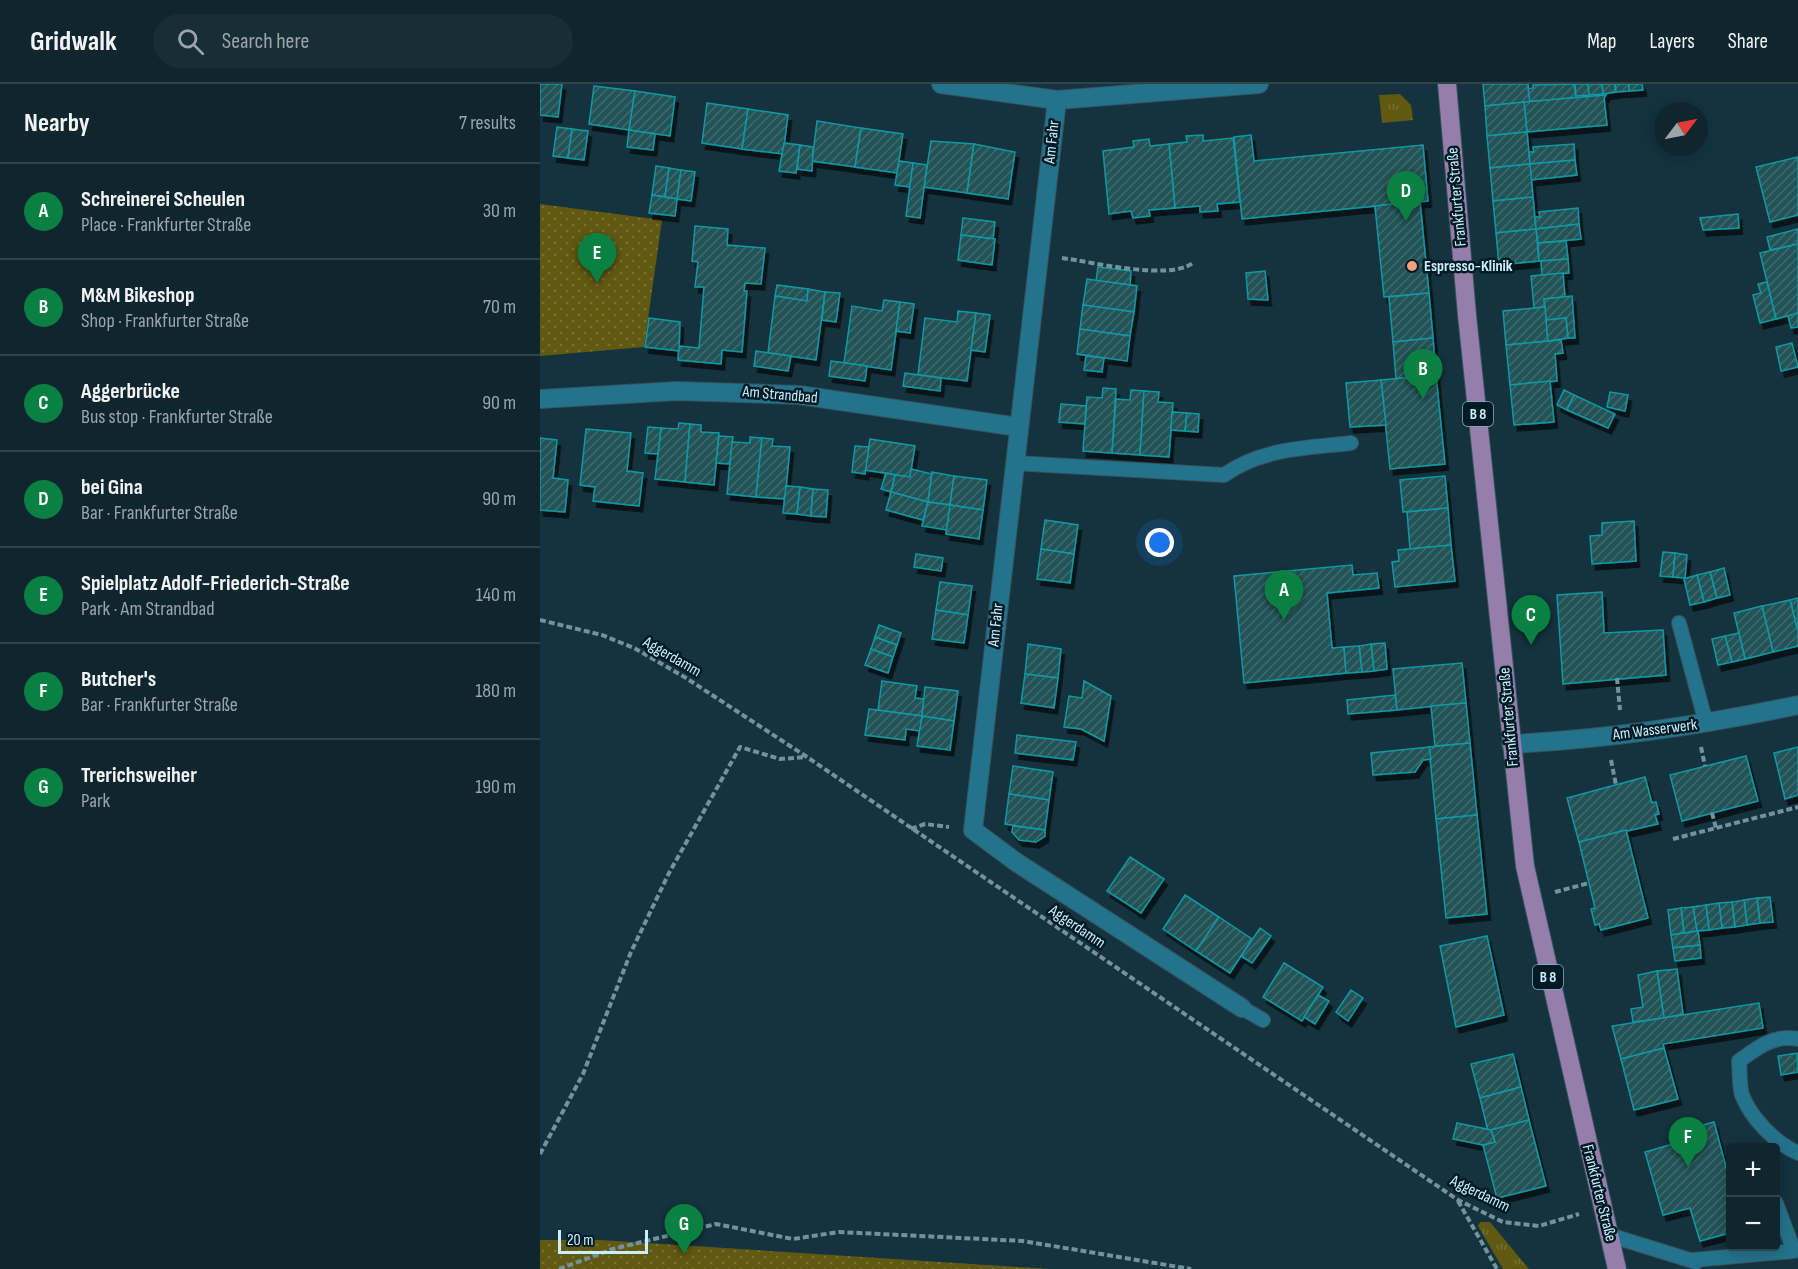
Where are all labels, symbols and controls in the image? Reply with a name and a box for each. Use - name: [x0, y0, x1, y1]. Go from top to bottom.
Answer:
- search box: [153, 14, 573, 68]
- text: Gridwalk: [30, 25, 117, 58]
- icon: search: [174, 25, 207, 58]
- text: Search here: [222, 28, 309, 55]
- text: Map: [1587, 29, 1616, 54]
- text: Layers: [1649, 29, 1695, 54]
- text: Share: [1728, 29, 1768, 54]
- north arrow: [1654, 102, 1708, 156]
- text: Nearby: [24, 108, 90, 139]
- text: 7 results: [459, 111, 516, 135]
- street label: Am Fahr: [1040, 119, 1064, 166]
- street label: Frankfurter Straße: [1443, 147, 1471, 247]
- pin: D: [1386, 172, 1426, 221]
- text: Schreinerei Scheulen: [81, 186, 245, 213]
- text: A: [39, 199, 48, 223]
- text: 30 m: [483, 199, 516, 223]
- text: Place · Frankfurter Straße: [81, 213, 251, 237]
- pin: E: [578, 234, 616, 283]
- place label: Espresso-Klinik: [1424, 257, 1513, 276]
- marker: Espresso-Klinik: [1405, 259, 1419, 273]
- text: M&M Bikeshop: [81, 282, 194, 309]
- text: B: [39, 295, 48, 319]
- text: 70 m: [483, 295, 516, 319]
- text: Shop · Frankfurter Straße: [81, 309, 249, 333]
- pin: B: [1404, 350, 1442, 399]
- text: Aggerbrücke: [81, 378, 180, 405]
- street label: Am Strandbad: [741, 382, 818, 408]
- text: C: [38, 391, 49, 415]
- text: 90 m: [482, 391, 516, 415]
- road number: B 8: [1463, 402, 1493, 426]
- text: Bus stop · Frankfurter Straße: [81, 405, 273, 429]
- text: bei Gina: [81, 474, 143, 501]
- text: D: [38, 487, 49, 511]
- text: 90 m: [482, 487, 516, 511]
- text: Bar · Frankfurter Straße: [81, 501, 238, 525]
- your location: [1145, 528, 1174, 557]
- text: Spielplatz Adolf-Friederich-Straße: [81, 570, 350, 597]
- pin: A: [1264, 570, 1304, 620]
- text: E: [39, 583, 48, 607]
- text: 140 m: [476, 583, 516, 607]
- pin: C: [1512, 596, 1550, 645]
- text: Park · Am Strandbad: [81, 597, 215, 621]
- street label: Am Fahr: [984, 602, 1008, 649]
- street label: Aggerdamm: [639, 632, 704, 681]
- text: Butcher's: [81, 666, 156, 693]
- street label: Frankfurter Straße: [1495, 667, 1523, 767]
- text: F: [39, 679, 48, 703]
- text: 180 m: [475, 679, 516, 703]
- text: Bar · Frankfurter Straße: [81, 693, 238, 717]
- street label: Am Wasserwerk: [1611, 715, 1698, 745]
- text: Trerichsweiher: [81, 762, 197, 789]
- text: G: [38, 775, 49, 799]
- text: 190 m: [475, 775, 516, 799]
- text: Park: [81, 789, 110, 813]
- street label: Aggerdamm: [1044, 901, 1109, 953]
- road number: B 8: [1533, 965, 1563, 989]
- pin: F: [1668, 1118, 1708, 1167]
- street label: Frankfurter Straße: [1578, 1143, 1620, 1243]
- map controls: [1726, 1143, 1780, 1251]
- button: +: [1726, 1143, 1780, 1197]
- street label: Aggerdamm: [1446, 1171, 1513, 1217]
- button: −: [1726, 1197, 1780, 1251]
- pin: G: [664, 1204, 704, 1254]
- scale bar: [558, 1227, 648, 1254]
- text: 20 m: [567, 1231, 594, 1250]

